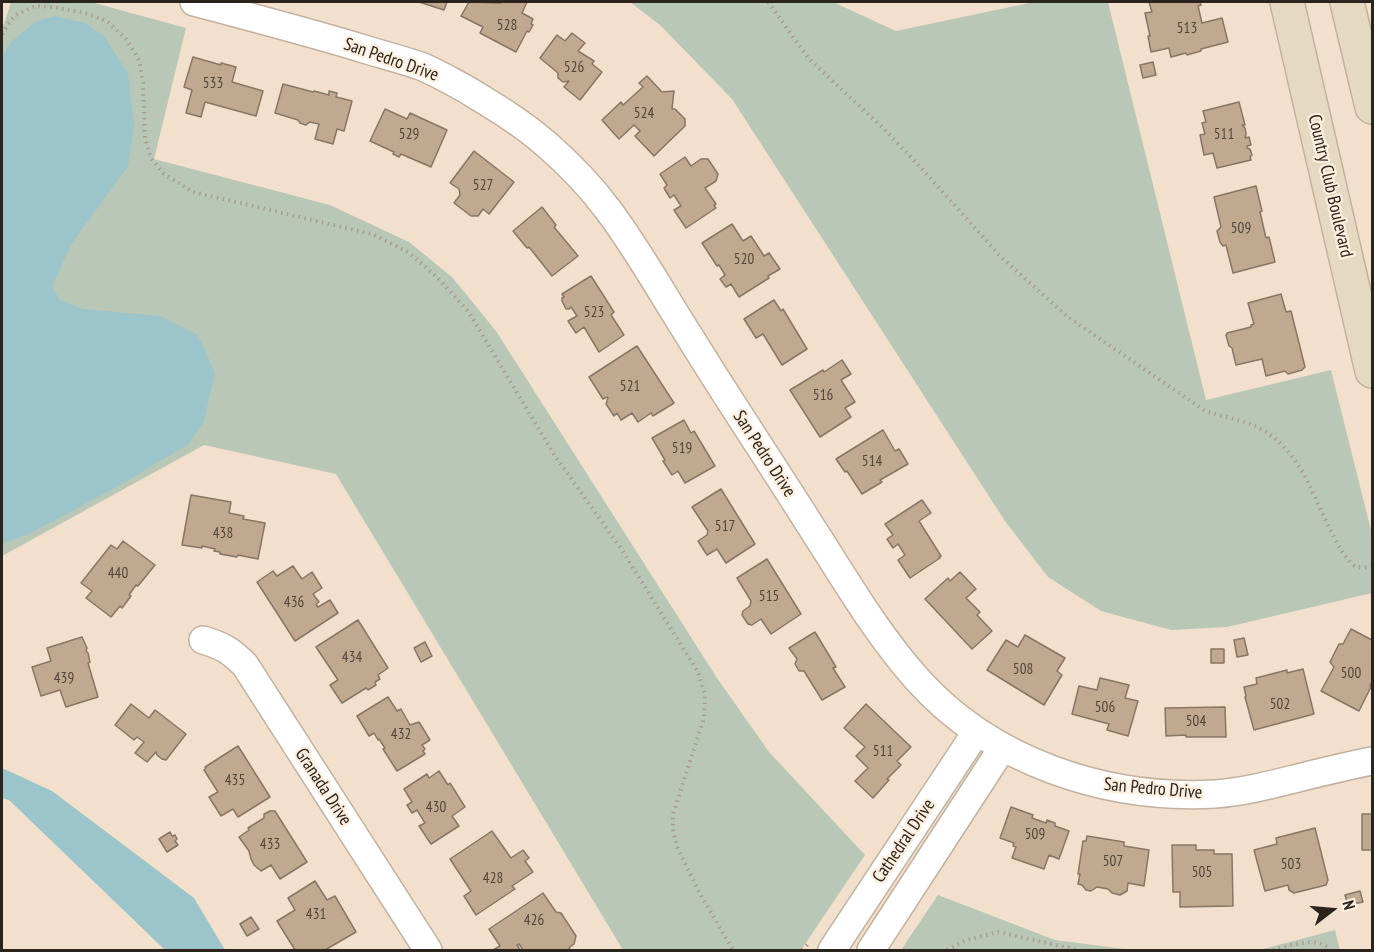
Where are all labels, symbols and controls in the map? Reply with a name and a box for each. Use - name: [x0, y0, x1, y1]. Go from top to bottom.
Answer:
- house number: 528: [497, 17, 517, 35]
- house number: 513: [1177, 20, 1197, 38]
- street label: San Pedro Drive: [341, 34, 441, 86]
- house number: 526: [564, 59, 584, 77]
- house number: 533: [203, 75, 223, 93]
- house number: 524: [634, 105, 654, 123]
- street label: Country Club Boulevard: [1303, 113, 1357, 259]
- house number: 529: [399, 126, 419, 144]
- house number: 511: [1214, 126, 1234, 144]
- house number: 527: [473, 177, 493, 195]
- house number: 509: [1231, 220, 1251, 238]
- house number: 520: [734, 251, 754, 269]
- house number: 523: [584, 304, 604, 322]
- house number: 521: [620, 378, 640, 396]
- house number: 516: [813, 387, 833, 405]
- street label: San Pedro Drive: [728, 407, 800, 501]
- house number: 519: [672, 440, 692, 458]
- house number: 514: [862, 453, 882, 471]
- house number: 517: [715, 518, 735, 536]
- house number: 438: [213, 525, 233, 543]
- house number: 440: [108, 565, 128, 583]
- house number: 515: [759, 588, 779, 606]
- house number: 436: [284, 594, 304, 612]
- house number: 434: [342, 649, 362, 667]
- house number: 508: [1013, 661, 1033, 679]
- house number: 500: [1341, 665, 1361, 683]
- house number: 439: [54, 670, 74, 688]
- house number: 502: [1270, 696, 1290, 714]
- house number: 506: [1095, 699, 1115, 717]
- house number: 504: [1186, 713, 1206, 731]
- house number: 432: [391, 726, 411, 744]
- house number: 511: [873, 743, 893, 761]
- street label: Granada Drive: [290, 744, 356, 830]
- house number: 435: [225, 772, 245, 790]
- street label: San Pedro Drive: [1103, 774, 1203, 804]
- street label: Cathedral Drive: [868, 795, 940, 887]
- house number: 430: [426, 799, 446, 817]
- house number: 509: [1025, 826, 1045, 844]
- house number: 433: [260, 836, 280, 854]
- house number: 507: [1103, 853, 1123, 871]
- house number: 503: [1281, 856, 1301, 874]
- house number: 505: [1192, 864, 1212, 882]
- house number: 428: [483, 870, 503, 888]
- north arrow: [1302, 880, 1362, 940]
- text: N: [1338, 898, 1360, 912]
- house number: 431: [306, 906, 326, 924]
- house number: 426: [524, 912, 544, 930]

